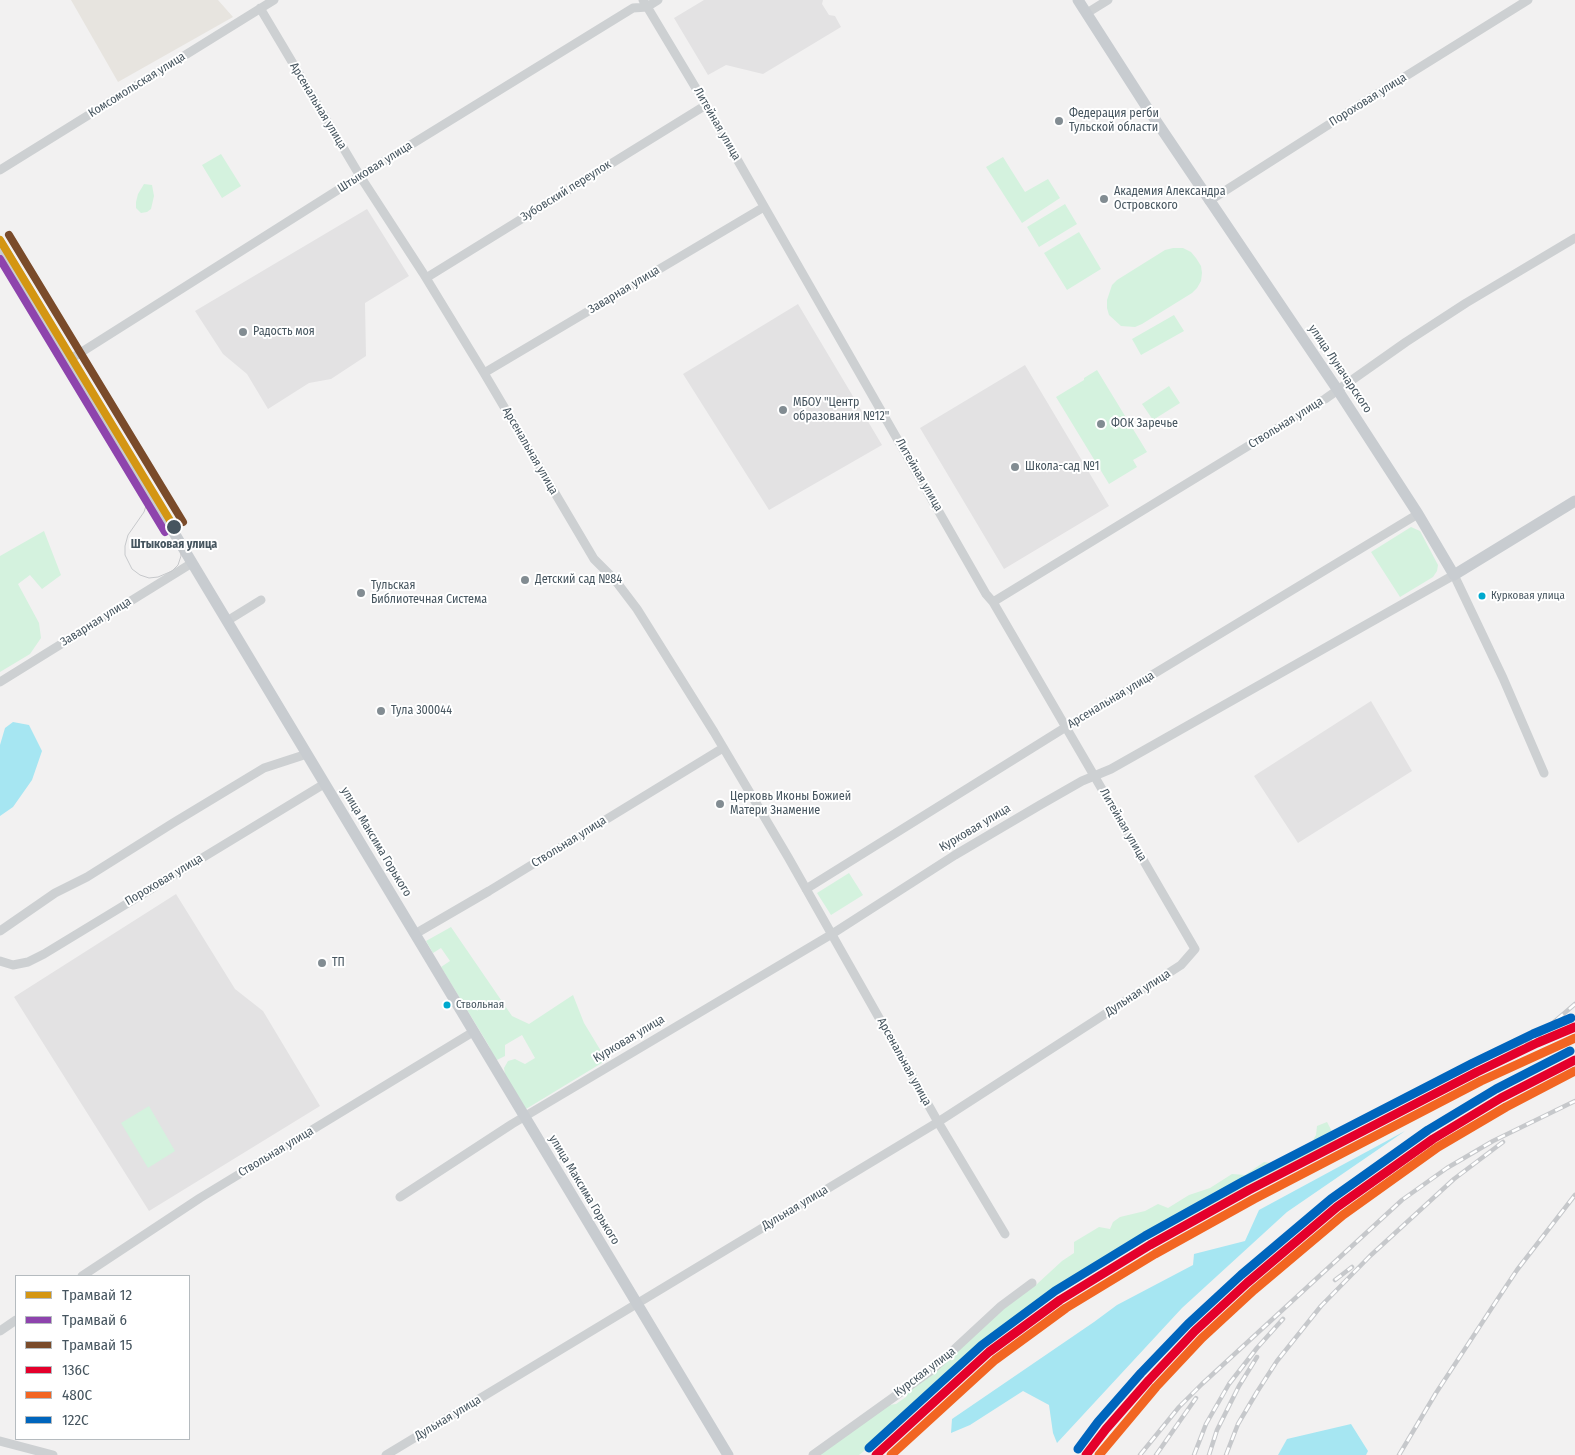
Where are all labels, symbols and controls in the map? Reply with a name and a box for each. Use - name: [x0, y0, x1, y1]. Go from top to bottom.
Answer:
- street label: Комсомольская улица: [86, 49, 188, 121]
- street label: Арсенальная улица: [286, 60, 350, 152]
- street label: Пороховая улица: [1327, 71, 1409, 129]
- street label: Литейная улица: [690, 85, 744, 163]
- place label: Федерация регби Тульской области: [1069, 107, 1159, 135]
- marker: Федерация регби Тульской области: [1053, 115, 1065, 127]
- street label: Штыковая улица: [335, 138, 415, 196]
- street label: Зубовский переулок: [518, 157, 614, 225]
- place label: Академия Александра Островского: [1114, 185, 1226, 213]
- marker: Академия Александра Островского: [1098, 193, 1110, 205]
- street label: Заварная улица: [586, 263, 662, 317]
- street label: улица Луначарского: [1305, 322, 1375, 416]
- place label: Радость моя: [253, 325, 315, 339]
- marker: Радость моя: [237, 326, 249, 338]
- street label: Ствольная улица: [1246, 394, 1326, 452]
- place label: МБОУ "Центр образования №12": [793, 396, 889, 424]
- marker: МБОУ "Центр образования №12": [777, 404, 789, 416]
- street label: Арсенальная улица: [499, 405, 561, 497]
- place label: ФОК Заречье: [1111, 417, 1178, 431]
- marker: ФОК Заречье: [1095, 418, 1107, 430]
- street label: Литейная улица: [892, 436, 946, 514]
- place label: Школа-сад №1: [1025, 460, 1099, 474]
- marker: Школа-сад №1: [1009, 461, 1021, 473]
- marker: Штыковая улица: [165, 518, 183, 536]
- place label: Штыковая улица: [131, 538, 217, 552]
- place label: Детский сад №84: [535, 573, 622, 587]
- marker: Детский сад №84: [519, 574, 531, 586]
- place label: Тульская Библиотечная Система: [371, 579, 487, 607]
- marker: Тульская Библиотечная Система: [355, 587, 367, 599]
- place label: Курковая улица: [1491, 589, 1565, 603]
- marker: Курковая улица: [1477, 591, 1487, 601]
- street label: Заварная улица: [58, 594, 134, 650]
- street label: Арсенальная улица: [1065, 668, 1157, 732]
- place label: Тула 300044: [391, 704, 452, 718]
- marker: Тула 300044: [375, 705, 387, 717]
- street label: улица Максима Горького: [338, 785, 414, 899]
- street label: Литейная улица: [1096, 786, 1150, 864]
- place label: Церковь Иконы Божией Матери Знамение: [730, 790, 851, 818]
- marker: Церковь Иконы Божией Матери Знамение: [714, 798, 726, 810]
- street label: Курковая улица: [937, 801, 1013, 855]
- street label: Ствольная улица: [529, 813, 609, 871]
- street label: Пороховая улица: [122, 851, 206, 909]
- place label: ТП: [332, 956, 345, 970]
- marker: ТП: [316, 957, 328, 969]
- street label: Дульная улица: [1103, 967, 1173, 1019]
- place label: Ствольная: [456, 998, 504, 1012]
- marker: Ствольная: [442, 1000, 452, 1010]
- street label: Курковая улица: [591, 1012, 667, 1066]
- street label: Арсенальная улица: [874, 1015, 934, 1109]
- street label: Ствольная улица: [236, 1124, 316, 1180]
- street label: улица Максима Горького: [546, 1133, 622, 1247]
- street label: Дульная улица: [759, 1183, 831, 1233]
- legend: [15, 1275, 190, 1440]
- text: Трамвай 12: [62, 1286, 132, 1304]
- text: Трамвай 6: [62, 1311, 127, 1329]
- text: Трамвай 15: [62, 1336, 132, 1354]
- street label: Курская улица: [891, 1344, 959, 1400]
- text: 136С: [62, 1361, 90, 1379]
- text: 480С: [62, 1386, 92, 1404]
- street label: Дульная улица: [412, 1393, 484, 1443]
- text: 122С: [62, 1411, 89, 1429]

